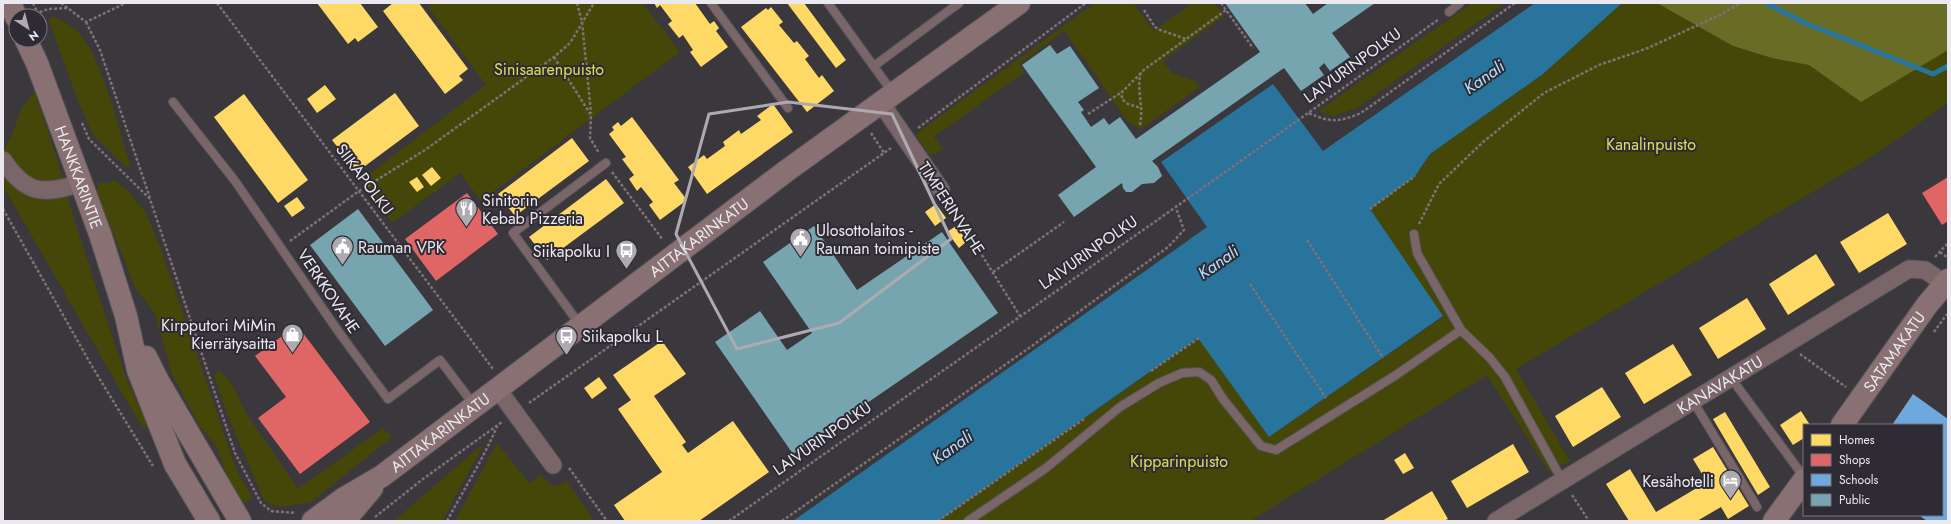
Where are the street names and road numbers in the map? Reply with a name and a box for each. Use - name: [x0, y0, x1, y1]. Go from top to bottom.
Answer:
- street label: LAIVURINPOLKU: [1299, 22, 1406, 109]
- street label: HANKKARINTIE: [49, 122, 108, 232]
- street label: SIIKAPOLKU: [330, 139, 399, 220]
- street label: TIMPERINVAHE: [913, 157, 990, 259]
- street label: AITTAKARINKATU: [644, 192, 754, 283]
- street label: LAIVURINPOLKU: [1034, 210, 1142, 295]
- street label: VERKKOVAHE: [292, 244, 365, 338]
- street label: SATAMAKATU: [1858, 307, 1931, 397]
- street label: KANAVAKATU: [1673, 350, 1767, 420]
- street label: AITTAKARINKATU: [385, 388, 495, 478]
- street label: LAIVURINPOLKU: [768, 396, 876, 481]

